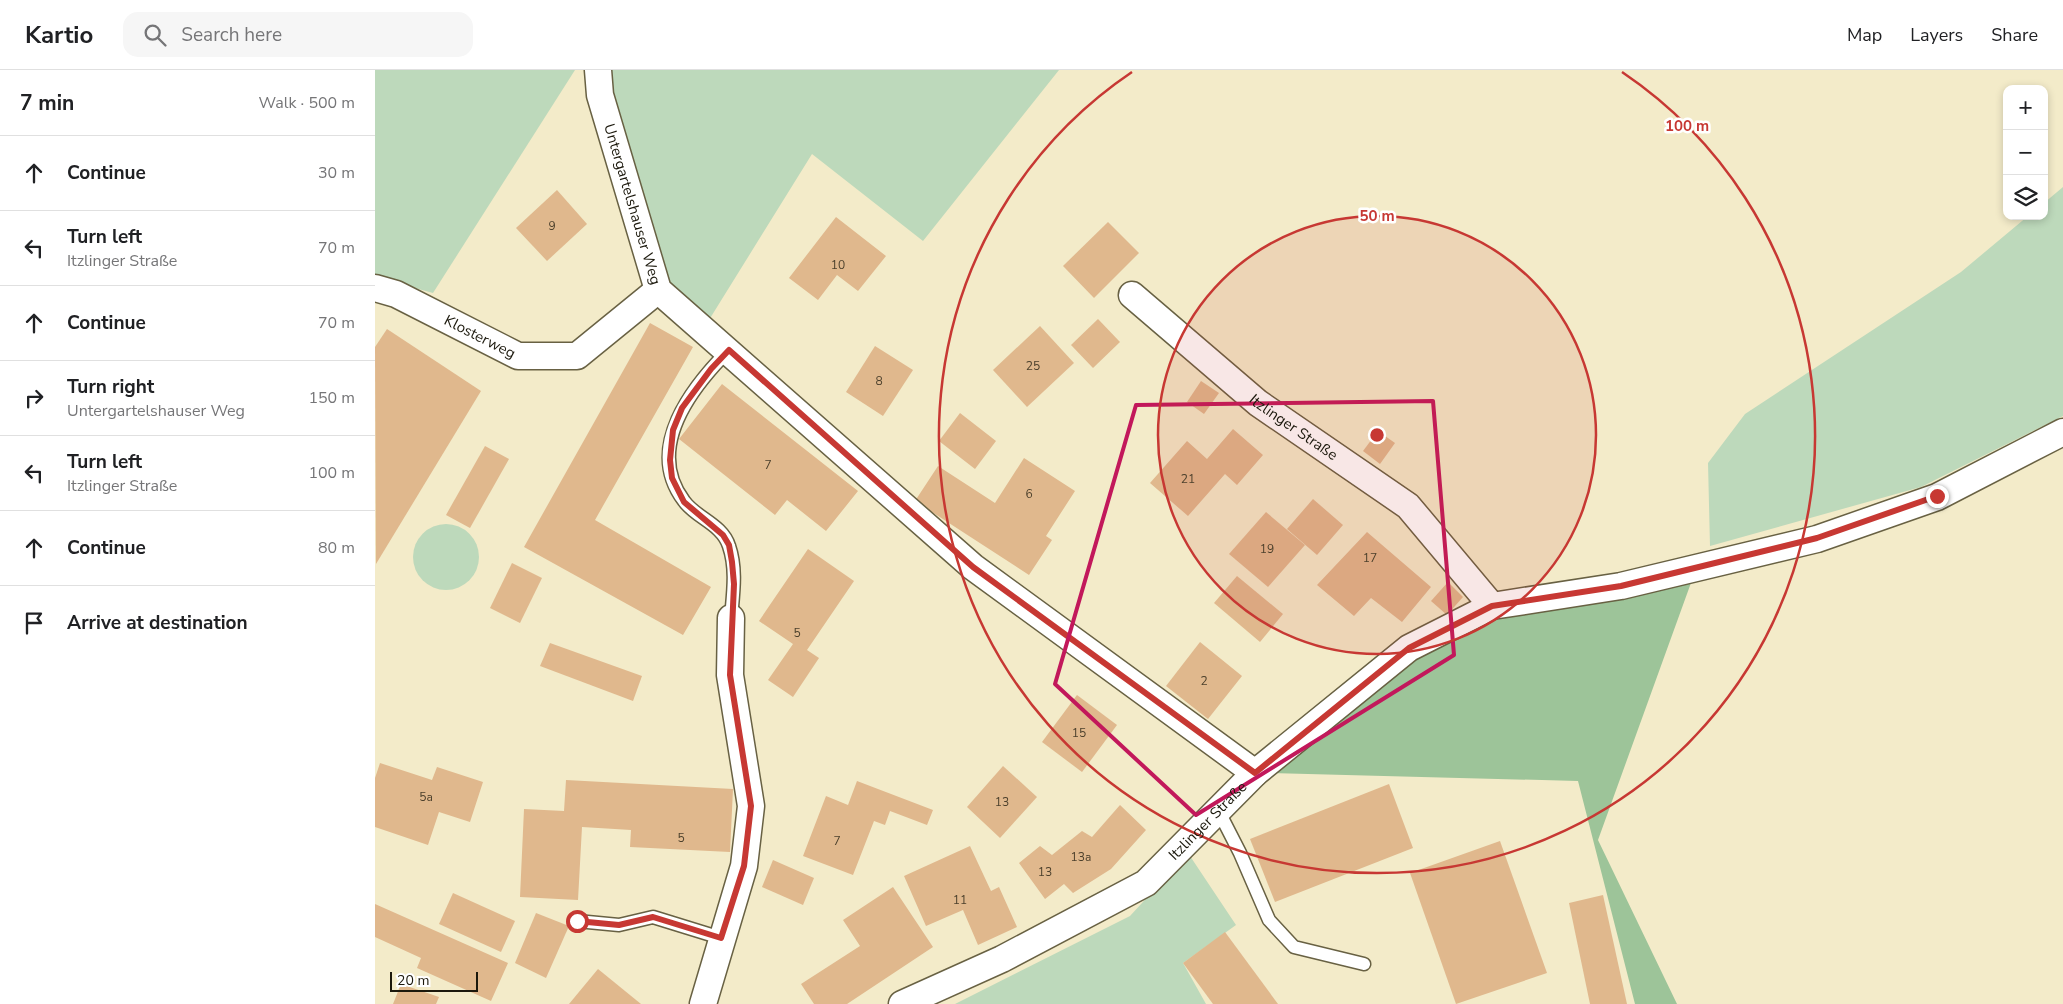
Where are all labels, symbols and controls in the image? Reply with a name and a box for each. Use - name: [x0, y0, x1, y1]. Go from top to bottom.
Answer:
- search box: [123, 12, 473, 57]
- text: Kartio: [25, 19, 93, 51]
- icon: search: [141, 21, 169, 49]
- text: Search here: [181, 22, 282, 48]
- text: Map: [1847, 23, 1882, 47]
- text: Layers: [1910, 23, 1963, 47]
- text: Share: [1991, 23, 2038, 47]
- map controls: [2003, 85, 2048, 220]
- button: +: [2003, 85, 2048, 130]
- text: 7 min: [20, 89, 74, 117]
- text: Walk · 500 m: [259, 92, 355, 114]
- text: 100 m: [1665, 116, 1709, 136]
- street label: Untergartelshauser Weg: [599, 121, 666, 287]
- button: −: [2003, 130, 2048, 175]
- icon: ahead: [20, 159, 48, 187]
- text: Continue: [67, 160, 146, 186]
- text: 30 m: [318, 162, 355, 184]
- button: layers: [2003, 175, 2048, 220]
- text: 50 m: [1359, 206, 1395, 226]
- house number: 9: [548, 218, 556, 234]
- text: Turn left: [67, 224, 142, 250]
- icon: left: [20, 234, 48, 262]
- text: 70 m: [318, 237, 355, 259]
- text: Itzlinger Straße: [67, 250, 177, 272]
- house number: 10: [831, 257, 845, 273]
- icon: ahead: [20, 309, 48, 337]
- text: Continue: [67, 310, 146, 336]
- street label: Klosterweg: [441, 310, 519, 363]
- text: 70 m: [318, 312, 355, 334]
- house number: 25: [1026, 358, 1040, 374]
- house number: 8: [875, 373, 883, 389]
- text: Turn right: [67, 374, 154, 400]
- icon: right: [20, 384, 48, 412]
- text: 150 m: [308, 387, 355, 409]
- street label: Itzlinger Straße: [1245, 390, 1342, 465]
- text: Untergartelshauser Weg: [67, 400, 245, 422]
- centre of rings: [1368, 426, 1386, 444]
- text: Turn left: [67, 449, 142, 475]
- house number: 7: [764, 457, 772, 473]
- icon: left: [20, 459, 48, 487]
- text: 100 m: [308, 462, 355, 484]
- house number: 21: [1181, 471, 1195, 487]
- text: Itzlinger Straße: [67, 475, 177, 497]
- route end: [1926, 485, 1949, 508]
- house number: 6: [1025, 486, 1033, 502]
- icon: ahead: [20, 534, 48, 562]
- text: Continue: [67, 535, 146, 561]
- text: 80 m: [318, 537, 355, 559]
- house number: 19: [1260, 541, 1274, 557]
- house number: 17: [1363, 550, 1377, 566]
- icon: arrive: [20, 609, 48, 637]
- text: Arrive at destination: [67, 610, 248, 636]
- house number: 5: [793, 625, 801, 641]
- house number: 2: [1200, 673, 1208, 689]
- house number: 15: [1072, 725, 1086, 741]
- street label: Itzlinger Straße: [1164, 777, 1251, 865]
- house number: 5a: [419, 789, 433, 805]
- house number: 13: [995, 794, 1009, 810]
- house number: 5: [677, 830, 685, 846]
- house number: 7: [833, 833, 841, 849]
- house number: 13a: [1071, 849, 1091, 865]
- house number: 13: [1038, 864, 1052, 880]
- house number: 11: [953, 892, 967, 908]
- route start: [566, 910, 589, 933]
- scale bar: [390, 969, 477, 992]
- text: 20 m: [397, 971, 429, 990]

